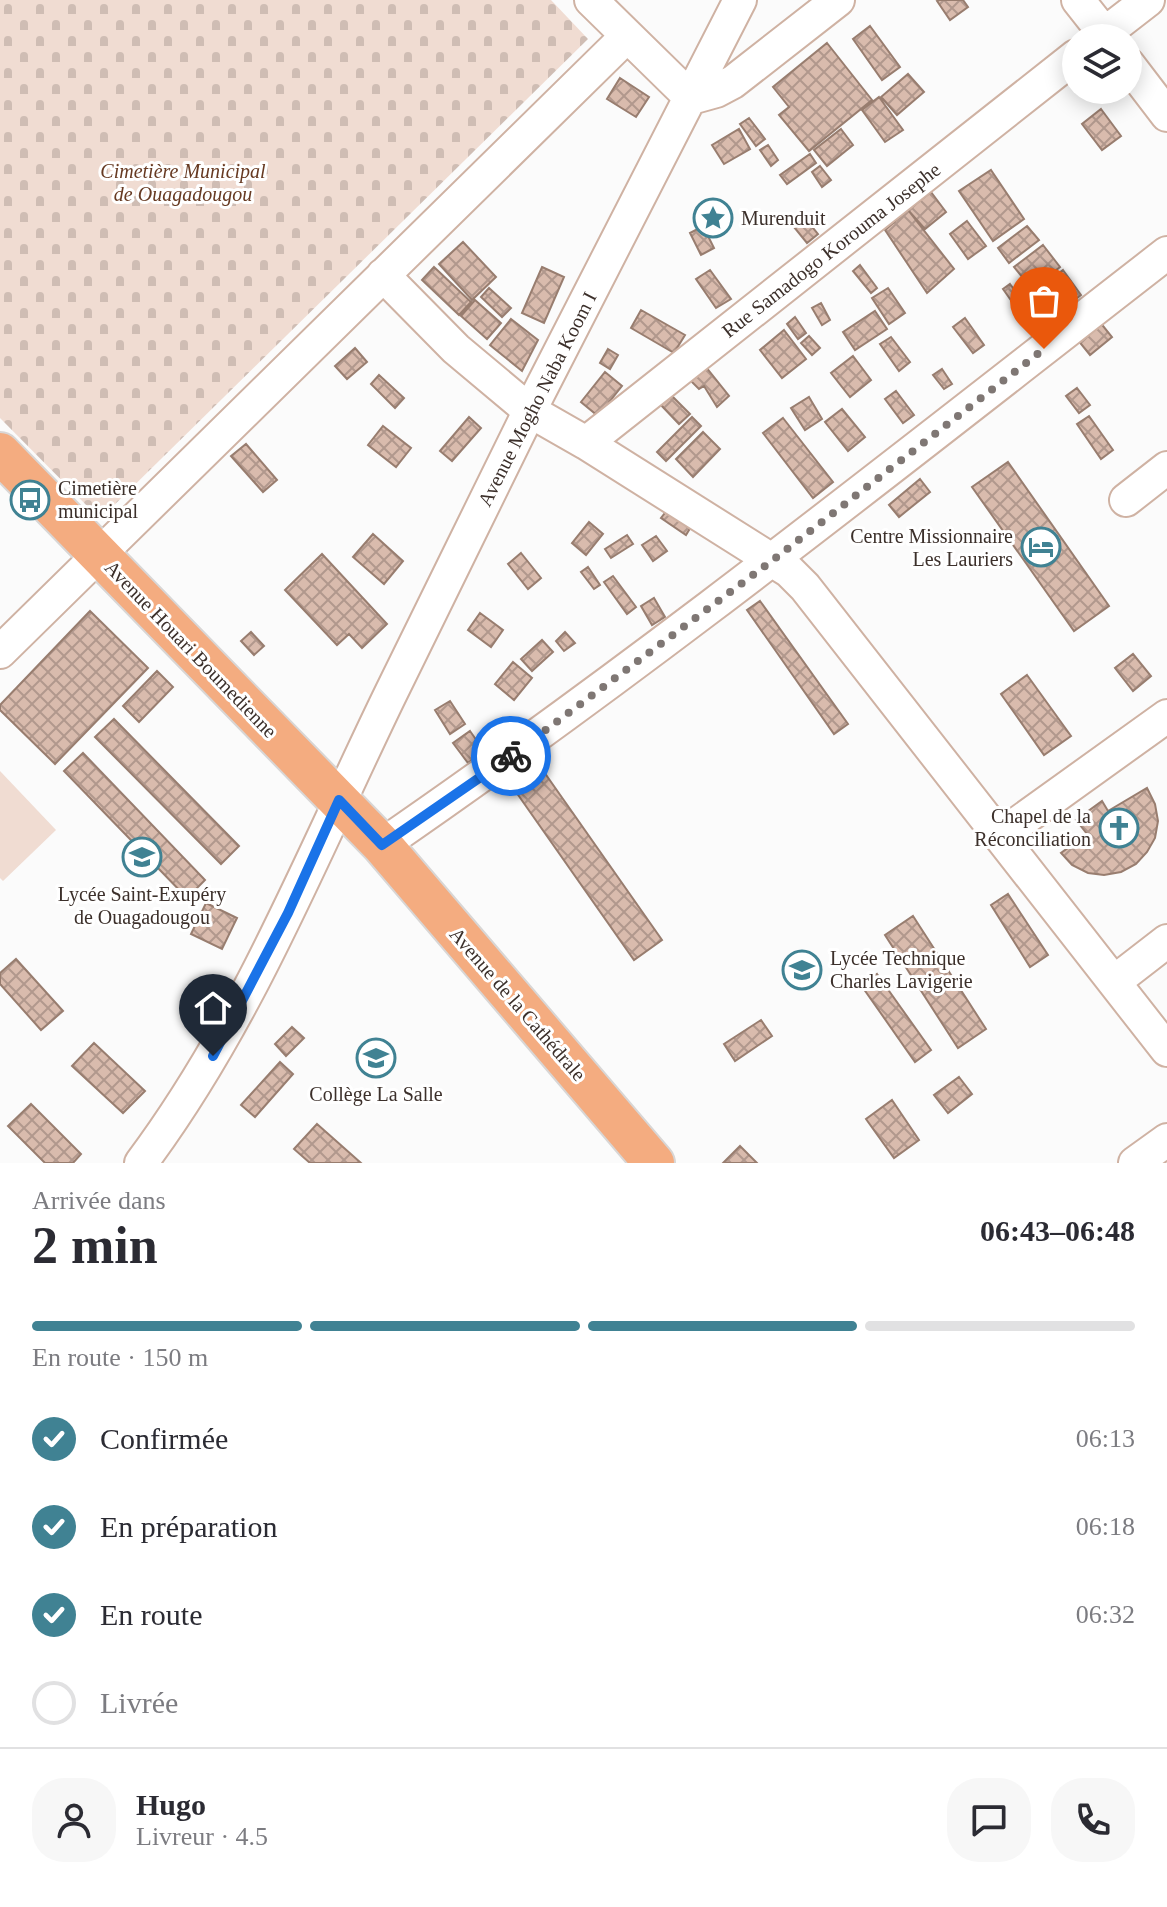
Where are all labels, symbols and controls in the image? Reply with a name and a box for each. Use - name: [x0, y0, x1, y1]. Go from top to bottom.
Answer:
- map controls: [1062, 24, 1142, 104]
- button: layers: [1062, 24, 1142, 104]
- street label: Rue Samadogo Korouma Josephe: [718, 158, 945, 343]
- park label: Cimetière Municipal de Ouagadougou: [100, 160, 266, 206]
- place icon: Murenduit: [692, 197, 734, 239]
- place label: Murenduit: [741, 207, 826, 229]
- pin: [1010, 267, 1078, 349]
- icon: bag: [1022, 279, 1066, 323]
- street label: Avenue Mogho Naba Koom I: [473, 288, 602, 510]
- place label: Cimetière municipal: [58, 477, 138, 523]
- bus stop icon: Cimetière municipal: [9, 479, 51, 521]
- place label: Centre Missionnaire Les Lauriers: [850, 525, 1013, 570]
- hotel icon: Centre Missionnaire Les Lauriers: [1020, 526, 1062, 568]
- street label: Avenue Houari Boumedienne: [101, 556, 281, 742]
- courier: [471, 716, 551, 796]
- icon: bike: [489, 734, 533, 778]
- place label: Chapel de la Réconciliation: [974, 805, 1091, 850]
- church icon: Chapel de la Réconciliation: [1098, 807, 1140, 849]
- school or university icon: Lycée Saint-Exupéry de Ouagadougou: [121, 836, 163, 878]
- place label: Lycée Saint-Exupéry de Ouagadougou: [58, 883, 226, 929]
- street label: Avenue de la Cathédrale: [446, 923, 591, 1085]
- place label: Lycée Technique Charles Lavigerie: [830, 947, 973, 993]
- school or university icon: Lycée Technique Charles Lavigerie: [781, 949, 823, 991]
- pin: [179, 974, 247, 1056]
- icon: home: [191, 986, 235, 1030]
- school or university icon: Collège La Salle: [355, 1037, 397, 1079]
- place label: Collège La Salle: [309, 1083, 443, 1106]
- text: Arrivée dans: [32, 1186, 166, 1215]
- text: 06:43–06:48: [980, 1214, 1135, 1247]
- text: 2 min: [32, 1217, 158, 1274]
- text: En route · 150 m: [32, 1343, 208, 1372]
- icon: check: [32, 1417, 76, 1461]
- text: Confirmée: [100, 1422, 228, 1455]
- text: 06:13: [1076, 1424, 1135, 1453]
- icon: check: [32, 1505, 76, 1549]
- text: En préparation: [100, 1510, 277, 1543]
- text: 06:18: [1076, 1512, 1135, 1541]
- icon: check: [32, 1593, 76, 1637]
- text: En route: [100, 1598, 202, 1631]
- text: 06:32: [1076, 1600, 1135, 1629]
- text: Livrée: [100, 1686, 178, 1719]
- button: person: [32, 1778, 116, 1862]
- button: chat: [947, 1778, 1031, 1862]
- button: phone: [1051, 1778, 1135, 1862]
- text: Hugo: [136, 1788, 206, 1821]
- text: Livreur · 4.5: [136, 1822, 268, 1851]

